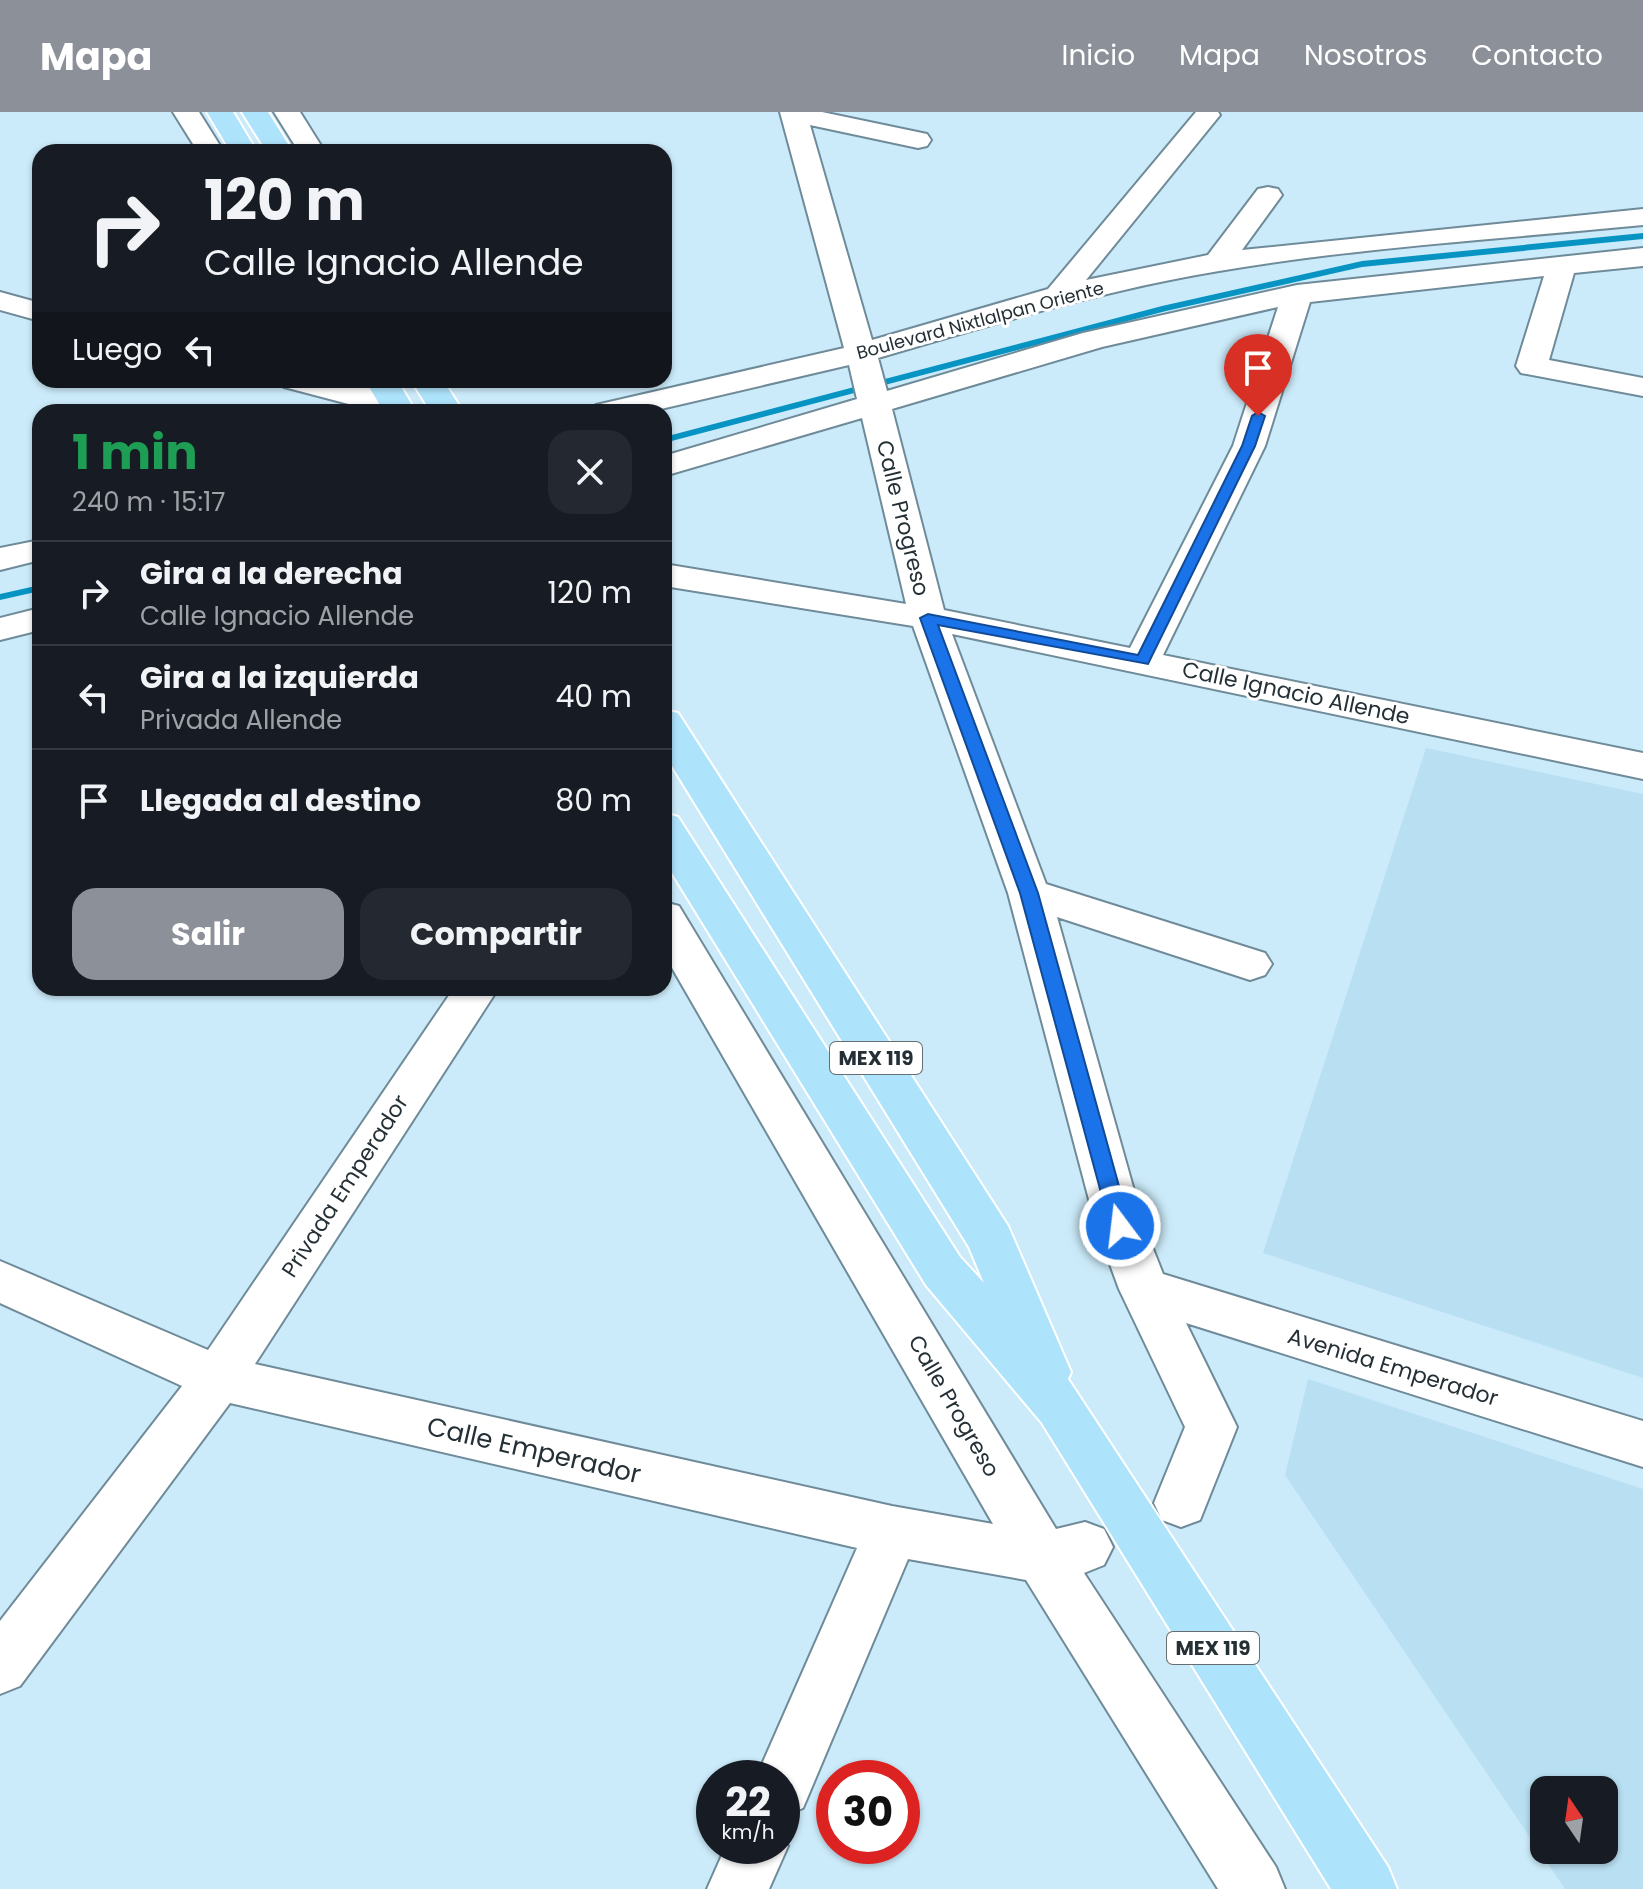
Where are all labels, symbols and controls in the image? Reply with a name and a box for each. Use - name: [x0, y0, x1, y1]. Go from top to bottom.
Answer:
- text: Mapa: [40, 30, 152, 83]
- text: Inicio: [1062, 36, 1135, 75]
- text: Mapa: [1179, 36, 1260, 75]
- text: Nosotros: [1304, 36, 1427, 75]
- text: Contacto: [1471, 36, 1603, 75]
- text: 120 m: [204, 161, 365, 240]
- icon: right: [72, 176, 176, 280]
- text: Calle Ignacio Allende: [204, 237, 584, 288]
- street label: Boulevard Nixtlalpan Oriente: [853, 275, 1107, 365]
- text: Luego: [72, 328, 162, 371]
- icon: left: [178, 328, 222, 372]
- pin: [1224, 334, 1292, 416]
- icon: arrive: [1236, 346, 1280, 390]
- text: 1 min: [72, 419, 198, 486]
- button: close: [548, 430, 632, 514]
- street label: Calle Progreso: [869, 437, 937, 599]
- text: 240 m · 15:17: [72, 484, 225, 520]
- text: Gira a la derecha: [140, 552, 403, 595]
- icon: right: [72, 571, 116, 615]
- text: 120 m: [547, 571, 632, 614]
- text: Calle Ignacio Allende: [140, 598, 414, 634]
- street label: Calle Ignacio Allende: [1179, 654, 1413, 732]
- text: Gira a la izquierda: [140, 656, 419, 699]
- icon: left: [72, 675, 116, 719]
- text: 40 m: [555, 675, 632, 718]
- text: Privada Allende: [140, 702, 342, 738]
- icon: arrive: [72, 779, 116, 823]
- text: Llegada al destino: [140, 779, 421, 822]
- text: 80 m: [555, 779, 632, 822]
- button: Salir: [72, 888, 344, 980]
- button: Compartir: [360, 888, 632, 980]
- road number: MEX 119: [830, 1042, 922, 1074]
- street label: Privada Emperador: [274, 1089, 416, 1283]
- position arrow: [1078, 1184, 1162, 1268]
- street label: Avenida Emperador: [1284, 1320, 1502, 1414]
- street label: Calle Progreso: [901, 1329, 1007, 1483]
- street label: Calle Emperador: [423, 1408, 645, 1492]
- road number: MEX 119: [1167, 1632, 1259, 1664]
- speed limit sign: 30: [816, 1760, 920, 1864]
- text: 22: [725, 1774, 771, 1830]
- north arrow: [1530, 1776, 1618, 1864]
- map controls: [1530, 1776, 1618, 1864]
- text: km/h: [721, 1818, 775, 1846]

